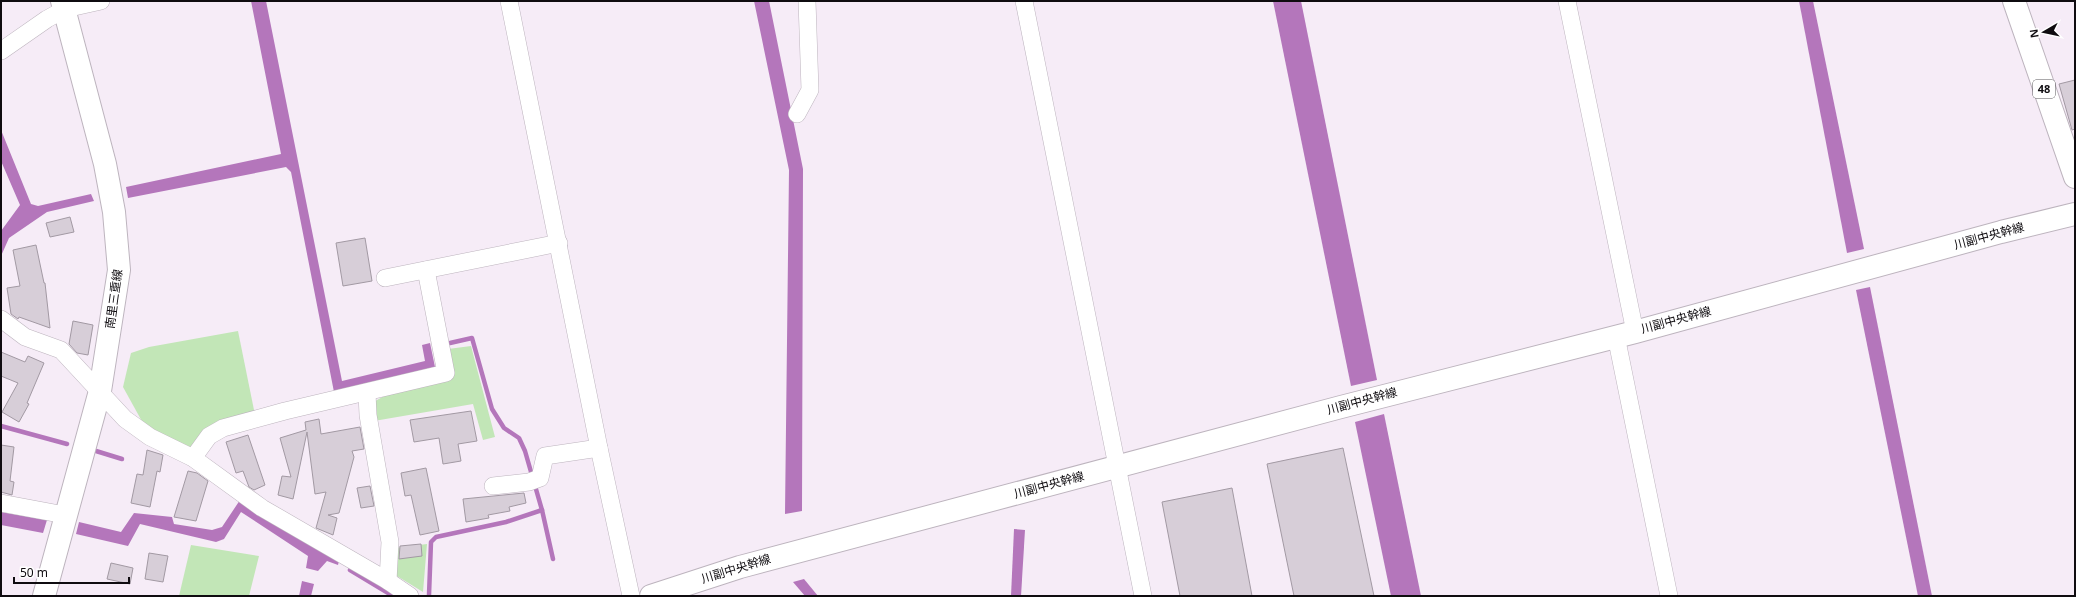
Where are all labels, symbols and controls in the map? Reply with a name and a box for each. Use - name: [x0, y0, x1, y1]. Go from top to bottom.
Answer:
- north arrow: [2024, 12, 2064, 52]
- text: N: [2026, 28, 2042, 39]
- road number: 48: [2033, 80, 2055, 98]
- street label: 川副中央幹線: [1952, 218, 2026, 253]
- street label: 南里三重線: [101, 268, 126, 330]
- street label: 川副中央幹線: [1639, 302, 1713, 337]
- street label: 川副中央幹線: [1325, 383, 1399, 418]
- street label: 川副中央幹線: [1012, 467, 1086, 502]
- street label: 川副中央幹線: [699, 550, 773, 587]
- scale bar: [14, 559, 129, 585]
- text: 50 m: [20, 564, 48, 581]

